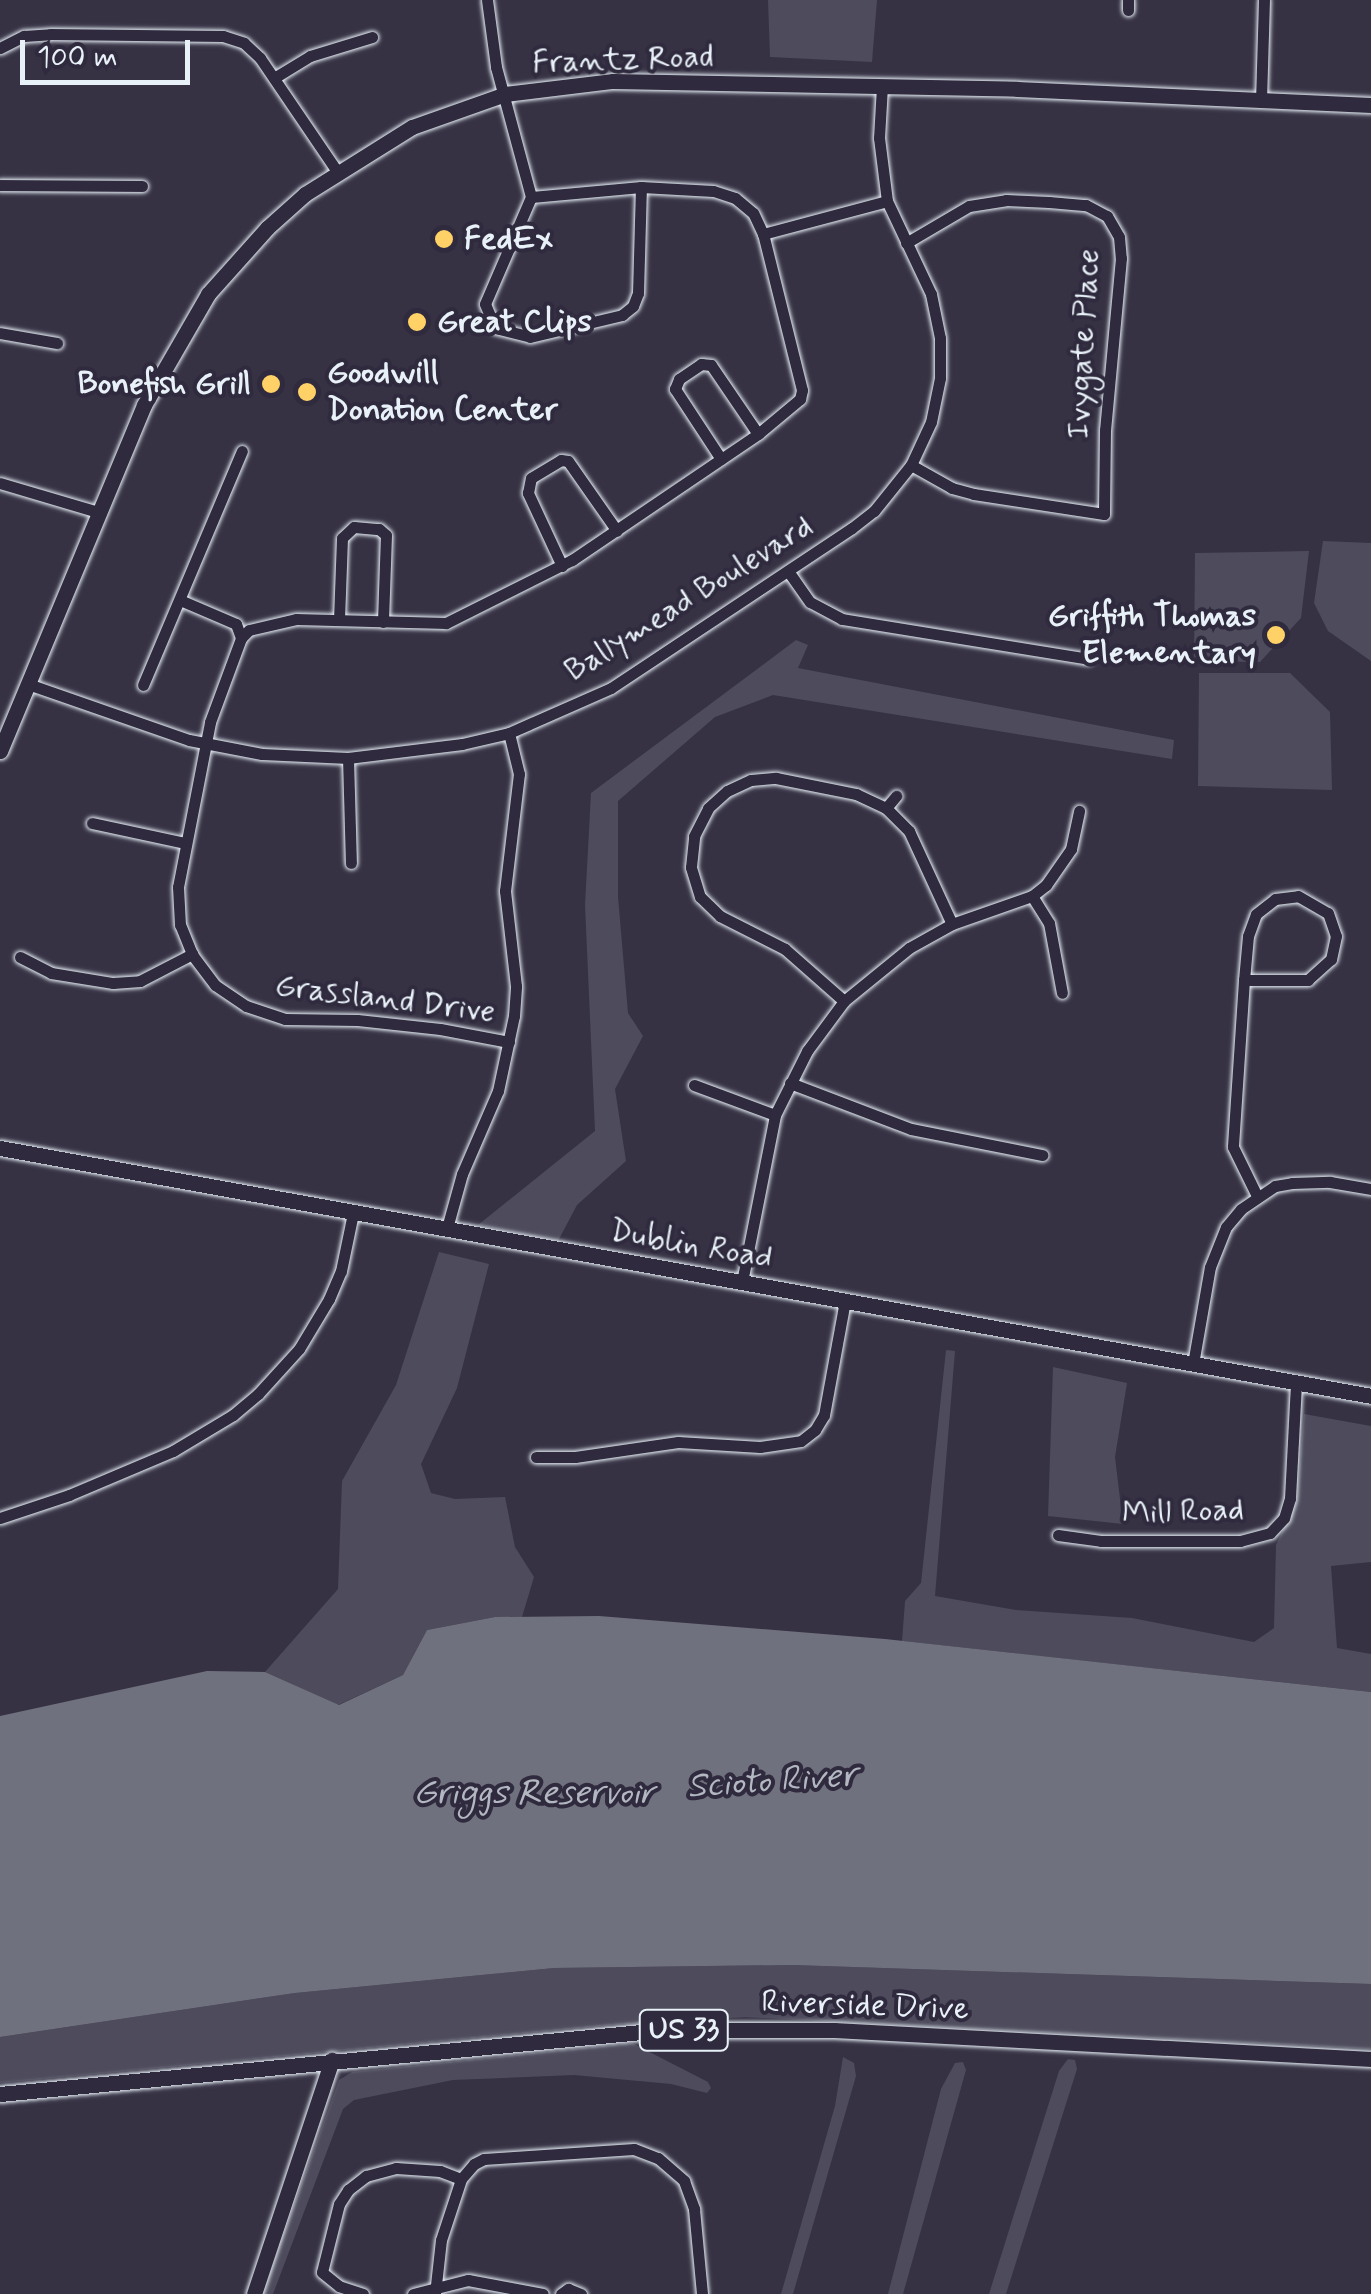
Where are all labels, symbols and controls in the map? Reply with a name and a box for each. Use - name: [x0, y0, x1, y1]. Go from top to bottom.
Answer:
- scale bar: [25, 20, 195, 82]
- text: 100 m: [37, 38, 118, 77]
- street label: Frantz Road: [533, 38, 713, 82]
- place label: FedEx: [464, 220, 553, 258]
- marker: FedEx: [433, 228, 455, 250]
- street label: Ivygate Place: [1060, 248, 1108, 440]
- place label: Great Clips: [437, 303, 592, 341]
- marker: Great Clips: [406, 311, 428, 333]
- place label: Goodwill Donation Center: [327, 355, 553, 430]
- place label: Bonefish Grill: [78, 365, 251, 403]
- marker: Bonefish Grill: [260, 373, 282, 395]
- marker: Goodwill Donation Center: [296, 381, 318, 403]
- street label: Ballymead Boulevard: [560, 508, 818, 690]
- place label: Griffith Thomas Elementary: [1048, 598, 1256, 673]
- marker: Griffith Thomas Elementary: [1265, 624, 1287, 646]
- street label: Grassland Drive: [274, 967, 496, 1031]
- street label: Dublin Road: [607, 1212, 775, 1278]
- street label: Mill Road: [1121, 1491, 1245, 1533]
- water label: Scioto River: [686, 1754, 858, 1808]
- water label: Griggs Reservoir: [413, 1772, 655, 1814]
- street label: Riverside Drive: [762, 1983, 968, 2029]
- road number: US 33: [636, 2005, 732, 2055]

